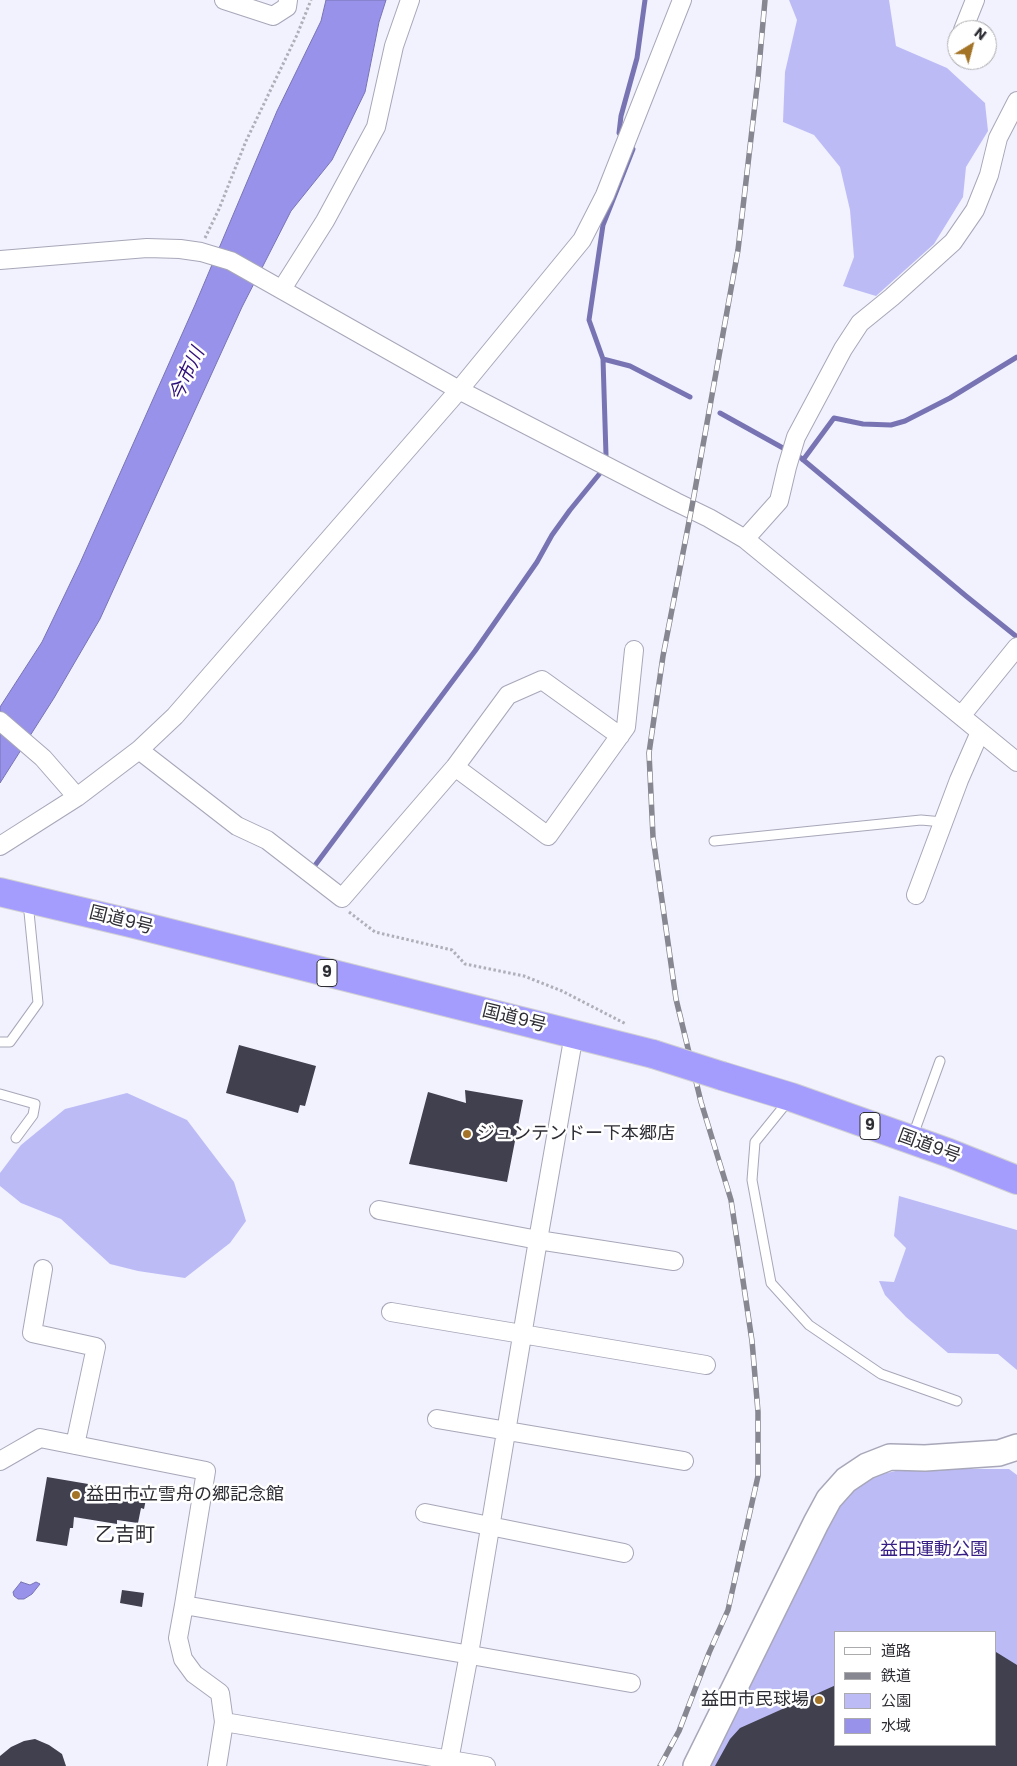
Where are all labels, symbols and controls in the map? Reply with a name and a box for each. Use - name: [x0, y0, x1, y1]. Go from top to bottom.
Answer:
- north arrow: [947, 20, 997, 70]
- text: N: [970, 23, 991, 45]
- water label: 今市川: [166, 344, 210, 406]
- street label: 国道9号: [87, 903, 155, 939]
- road number: 9: [317, 960, 337, 986]
- street label: 国道9号: [480, 1001, 548, 1037]
- road number: 9: [860, 1112, 880, 1140]
- place label: ジュンテンドー下本郷店: [477, 1123, 675, 1145]
- street label: 国道9号: [895, 1126, 963, 1168]
- marker: ジュンテンドー下本郷店: [461, 1128, 473, 1140]
- place label: 益田市立雪舟の郷記念館: [86, 1484, 284, 1506]
- marker: 益田市立雪舟の郷記念館: [70, 1489, 82, 1501]
- district label: 乙吉町: [95, 1524, 155, 1548]
- park label: 益田運動公園: [880, 1539, 988, 1561]
- legend: [834, 1631, 997, 1746]
- text: 道路: [881, 1640, 911, 1661]
- text: 鉄道: [881, 1665, 911, 1686]
- place label: 益田市民球場: [701, 1689, 809, 1711]
- text: 公園: [881, 1690, 911, 1711]
- marker: 益田市民球場: [813, 1694, 825, 1706]
- text: 水域: [881, 1715, 911, 1736]

